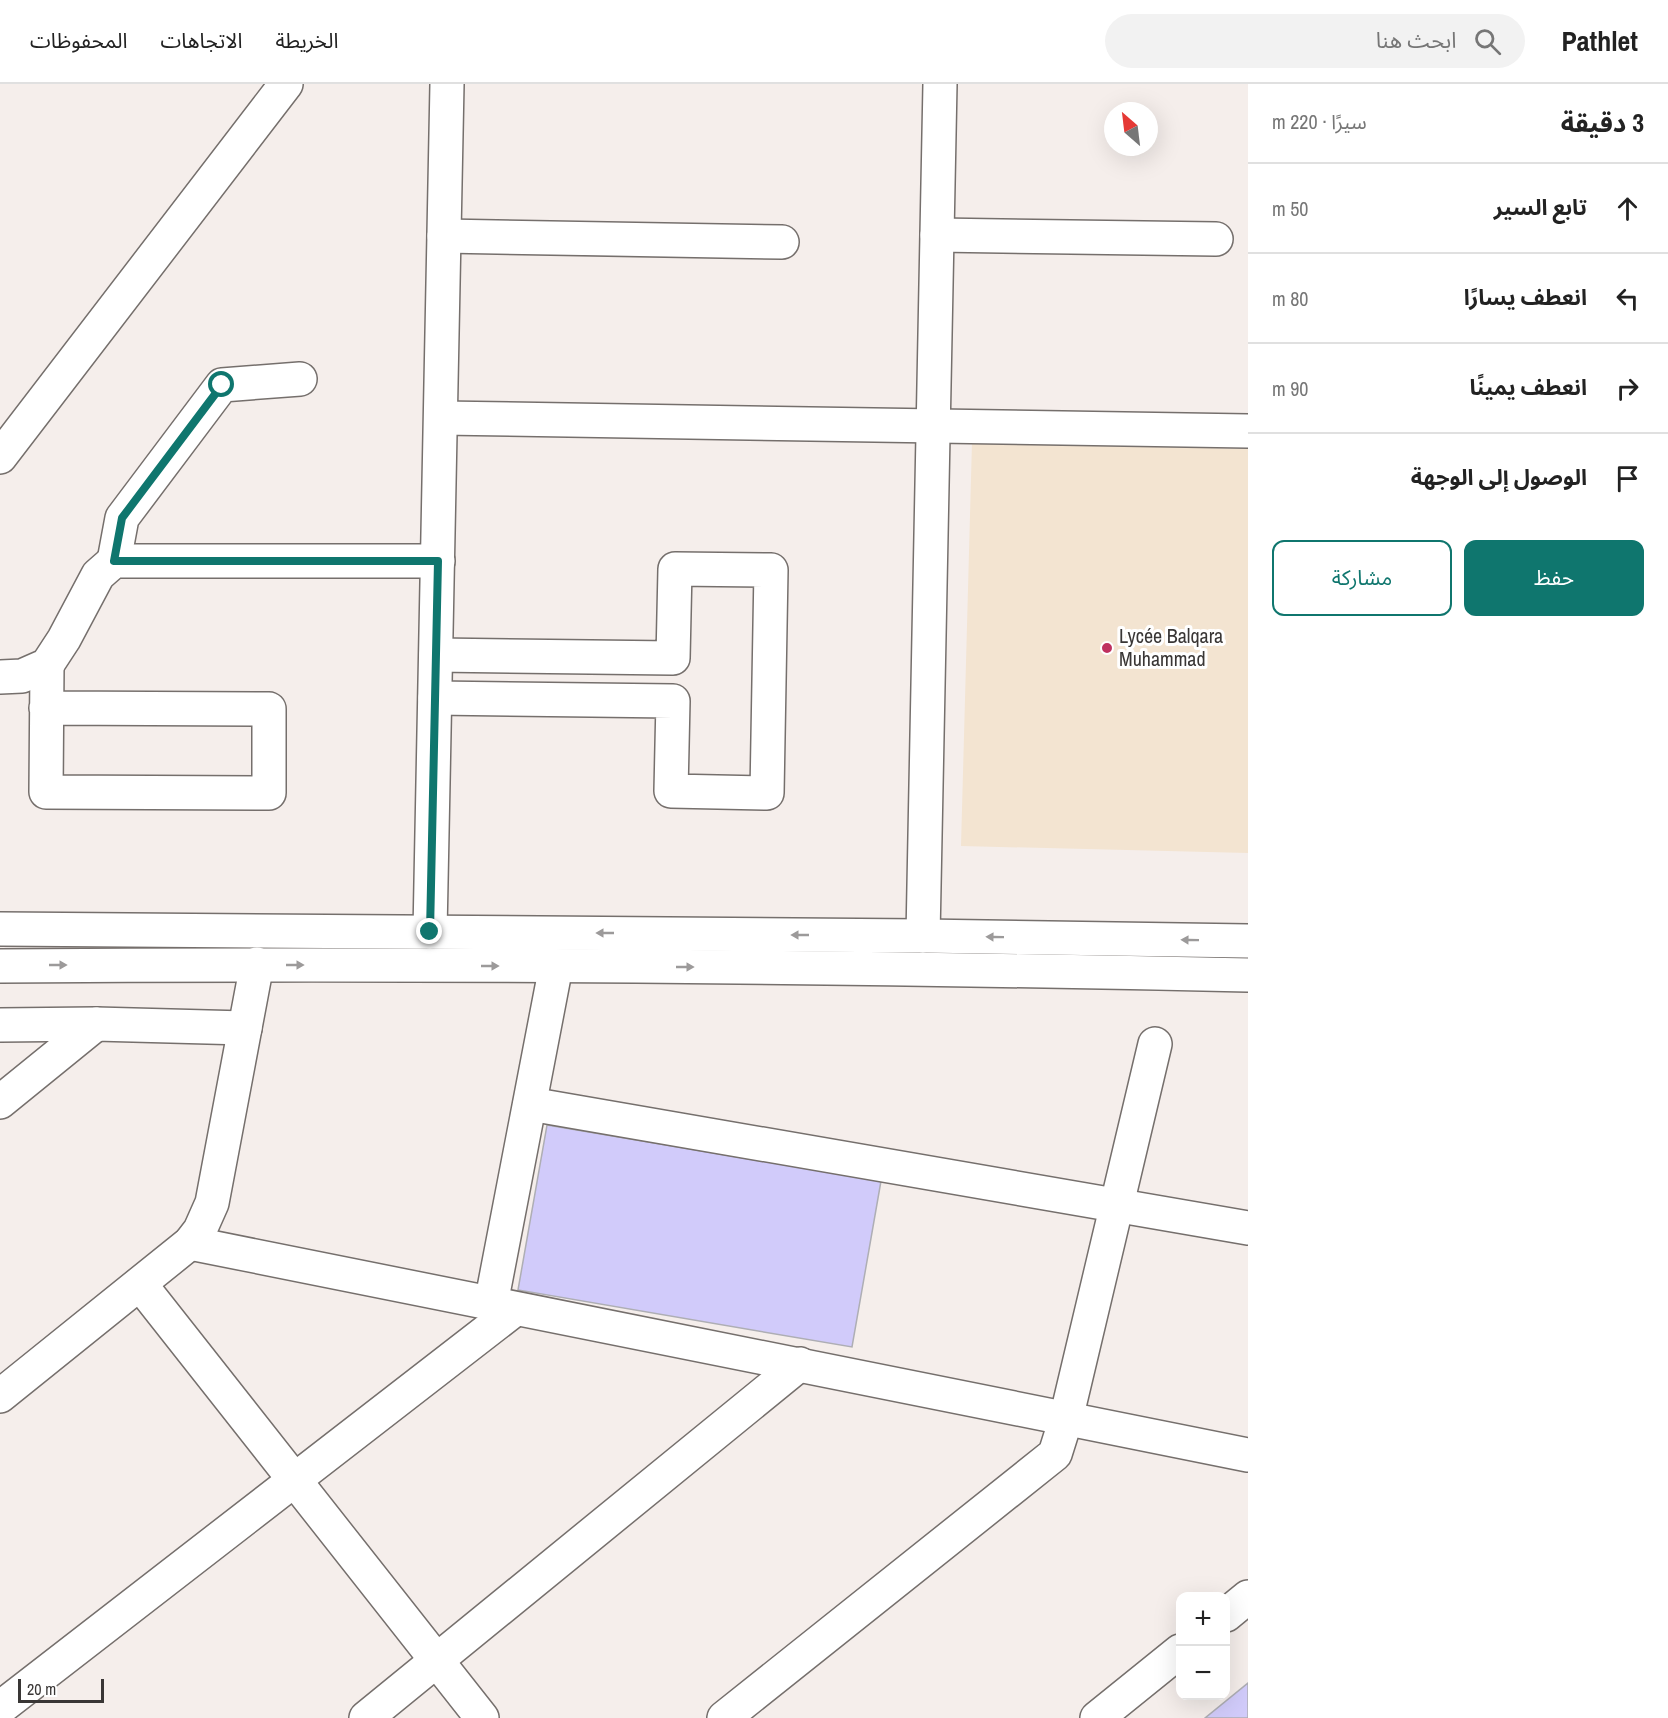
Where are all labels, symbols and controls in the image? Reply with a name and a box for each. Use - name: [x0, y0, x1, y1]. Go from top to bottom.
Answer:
- search box: [1105, 14, 1525, 68]
- text: Pathlet: [1561, 22, 1638, 60]
- text: ابحث هنا: [1376, 25, 1456, 55]
- icon: search: [1471, 25, 1504, 58]
- text: المحفوظات: [30, 26, 127, 55]
- text: الاتجاهات: [160, 26, 242, 55]
- text: الخريطة: [275, 26, 338, 55]
- north arrow: [1104, 102, 1158, 156]
- text: 3 دقيقة: [1561, 105, 1644, 140]
- text: سيرًا · 220 m: [1272, 108, 1367, 135]
- text: تابع السير: [1494, 192, 1587, 222]
- icon: ahead: [1611, 192, 1644, 225]
- text: 50 m: [1272, 195, 1308, 222]
- text: انعطف يسارًا: [1464, 282, 1587, 312]
- icon: left: [1611, 282, 1644, 315]
- text: 80 m: [1272, 285, 1308, 312]
- route start: [208, 371, 234, 397]
- text: انعطف يمينًا: [1469, 372, 1587, 402]
- icon: right: [1611, 372, 1644, 405]
- text: 90 m: [1272, 375, 1308, 402]
- text: الوصول إلى الوجهة: [1411, 462, 1587, 492]
- icon: arrive: [1611, 462, 1644, 495]
- button: مشاركة: [1272, 540, 1452, 616]
- button: حفظ: [1464, 540, 1644, 616]
- place label: Lycée Balqara Muhammad: [1119, 622, 1223, 672]
- marker: Lycée Balqara Muhammad: [1100, 641, 1114, 655]
- route end: [416, 918, 442, 944]
- one-way arrow: [595, 928, 614, 938]
- one-way arrow: [790, 930, 809, 940]
- one-way arrow: [985, 932, 1004, 942]
- one-way arrow: [1180, 935, 1199, 945]
- one-way arrow: [49, 960, 68, 970]
- one-way arrow: [286, 960, 305, 969]
- one-way arrow: [481, 961, 500, 971]
- one-way arrow: [676, 962, 695, 972]
- map controls: [1176, 1592, 1230, 1700]
- button: +: [1176, 1592, 1230, 1646]
- button: −: [1176, 1646, 1230, 1700]
- scale bar: [18, 1676, 104, 1704]
- text: 20 m: [27, 1678, 56, 1700]

